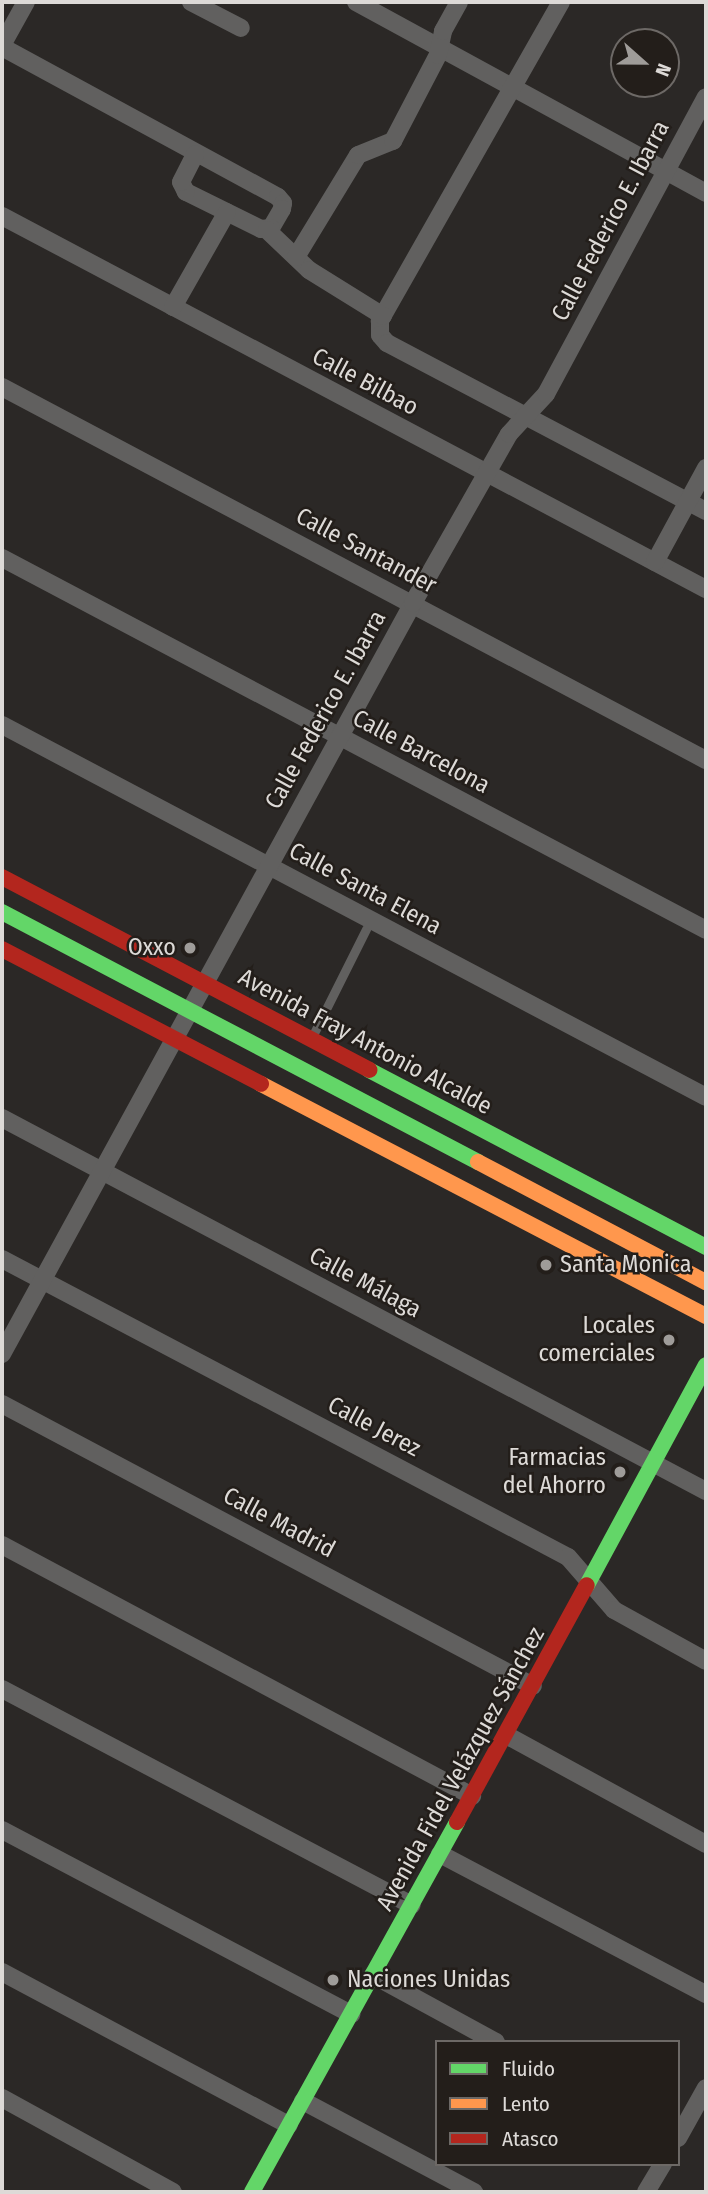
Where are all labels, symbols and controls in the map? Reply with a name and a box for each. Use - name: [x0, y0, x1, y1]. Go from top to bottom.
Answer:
- north arrow: [610, 28, 680, 98]
- text: N: [650, 61, 676, 79]
- street label: Calle Federico E. Ibarra: [546, 116, 676, 326]
- street label: Calle Bilbao: [307, 342, 423, 422]
- street label: Calle Santander: [291, 502, 441, 600]
- street label: Calle Federico E. Ibarra: [259, 606, 393, 814]
- street label: Calle Barcelona: [348, 704, 494, 800]
- street label: Calle Santa Elena: [284, 837, 446, 941]
- place label: Oxxo: [128, 934, 176, 962]
- marker: Oxxo: [182, 940, 198, 956]
- street label: Avenida Fray Antonio Alcalde: [233, 963, 497, 1121]
- street label: Calle Málaga: [304, 1242, 426, 1324]
- place label: Santa Monica: [560, 1251, 692, 1279]
- marker: Santa Monica: [538, 1257, 554, 1273]
- place label: Locales comerciales: [538, 1312, 655, 1368]
- marker: Locales comerciales: [661, 1332, 677, 1348]
- street label: Calle Jerez: [323, 1391, 425, 1463]
- place label: Farmacias del Ahorro: [503, 1444, 606, 1500]
- marker: Farmacias del Ahorro: [612, 1464, 628, 1480]
- street label: Calle Madrid: [218, 1482, 340, 1564]
- street label: Avenida Fidel Velázquez Sánchez: [371, 1622, 551, 1916]
- place label: Naciones Unidas: [347, 1966, 510, 1994]
- marker: Naciones Unidas: [325, 1972, 341, 1988]
- legend: [435, 2040, 680, 2166]
- text: Fluido: [502, 2056, 555, 2082]
- text: Lento: [502, 2091, 550, 2117]
- text: Atasco: [502, 2126, 559, 2152]

